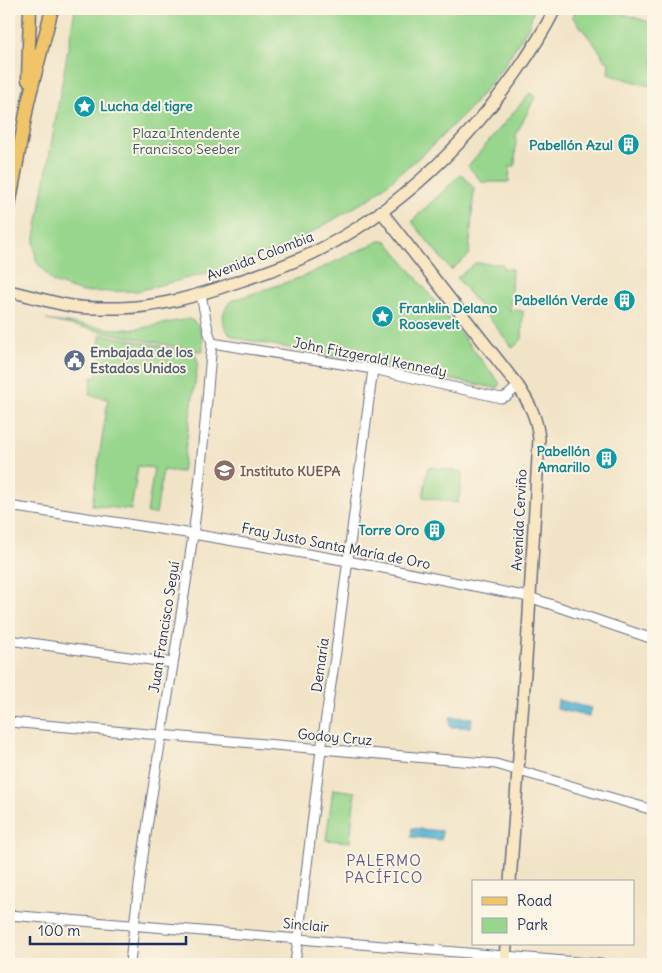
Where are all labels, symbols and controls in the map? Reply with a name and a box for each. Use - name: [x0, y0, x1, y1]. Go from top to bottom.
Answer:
- place icon: Lucha del tigre: [72, 94, 96, 118]
- place label: Lucha del tigre: [100, 97, 193, 115]
- park label: Plaza Intendente Francisco Seeber: [132, 124, 240, 158]
- building icon: Pabellón Azul: [617, 133, 641, 157]
- place label: Pabellón Azul: [529, 136, 613, 154]
- street label: Avenida Colombia: [204, 227, 316, 285]
- building icon: Pabellón Verde: [612, 288, 636, 312]
- place label: Pabellón Verde: [514, 291, 608, 309]
- place label: Franklin Delano Roosevelt: [399, 299, 498, 333]
- place icon: Franklin Delano Roosevelt: [371, 304, 395, 328]
- street label: John Fitzgerald Kennedy: [292, 333, 448, 381]
- place label: Embajada de los Estados Unidos: [90, 343, 194, 377]
- public building icon: Embajada de los Estados Unidos: [62, 348, 86, 372]
- place label: Pabellón Amarillo: [536, 442, 590, 476]
- building icon: Pabellón Amarillo: [594, 447, 618, 471]
- school or university icon: Instituto KUEPA: [212, 459, 236, 483]
- place label: Instituto KUEPA: [240, 462, 341, 480]
- street label: Avenida Cerviño: [507, 468, 531, 571]
- building icon: Torre Oro: [423, 518, 447, 542]
- street label: Fray Justo Santa María de Oro: [240, 519, 432, 573]
- place label: Torre Oro: [359, 521, 419, 539]
- street label: Juan Francisco Seguí: [145, 560, 183, 694]
- street label: Demaría: [307, 637, 333, 693]
- street label: Godoy Cruz: [297, 725, 373, 749]
- district label: PALERMO PACÍFICO: [345, 851, 423, 887]
- legend: [472, 880, 634, 946]
- text: Road: [517, 891, 552, 910]
- scale bar: [30, 913, 186, 945]
- street label: Sinclair: [282, 914, 330, 936]
- text: Park: [517, 915, 548, 934]
- text: 100 m: [38, 921, 80, 940]

